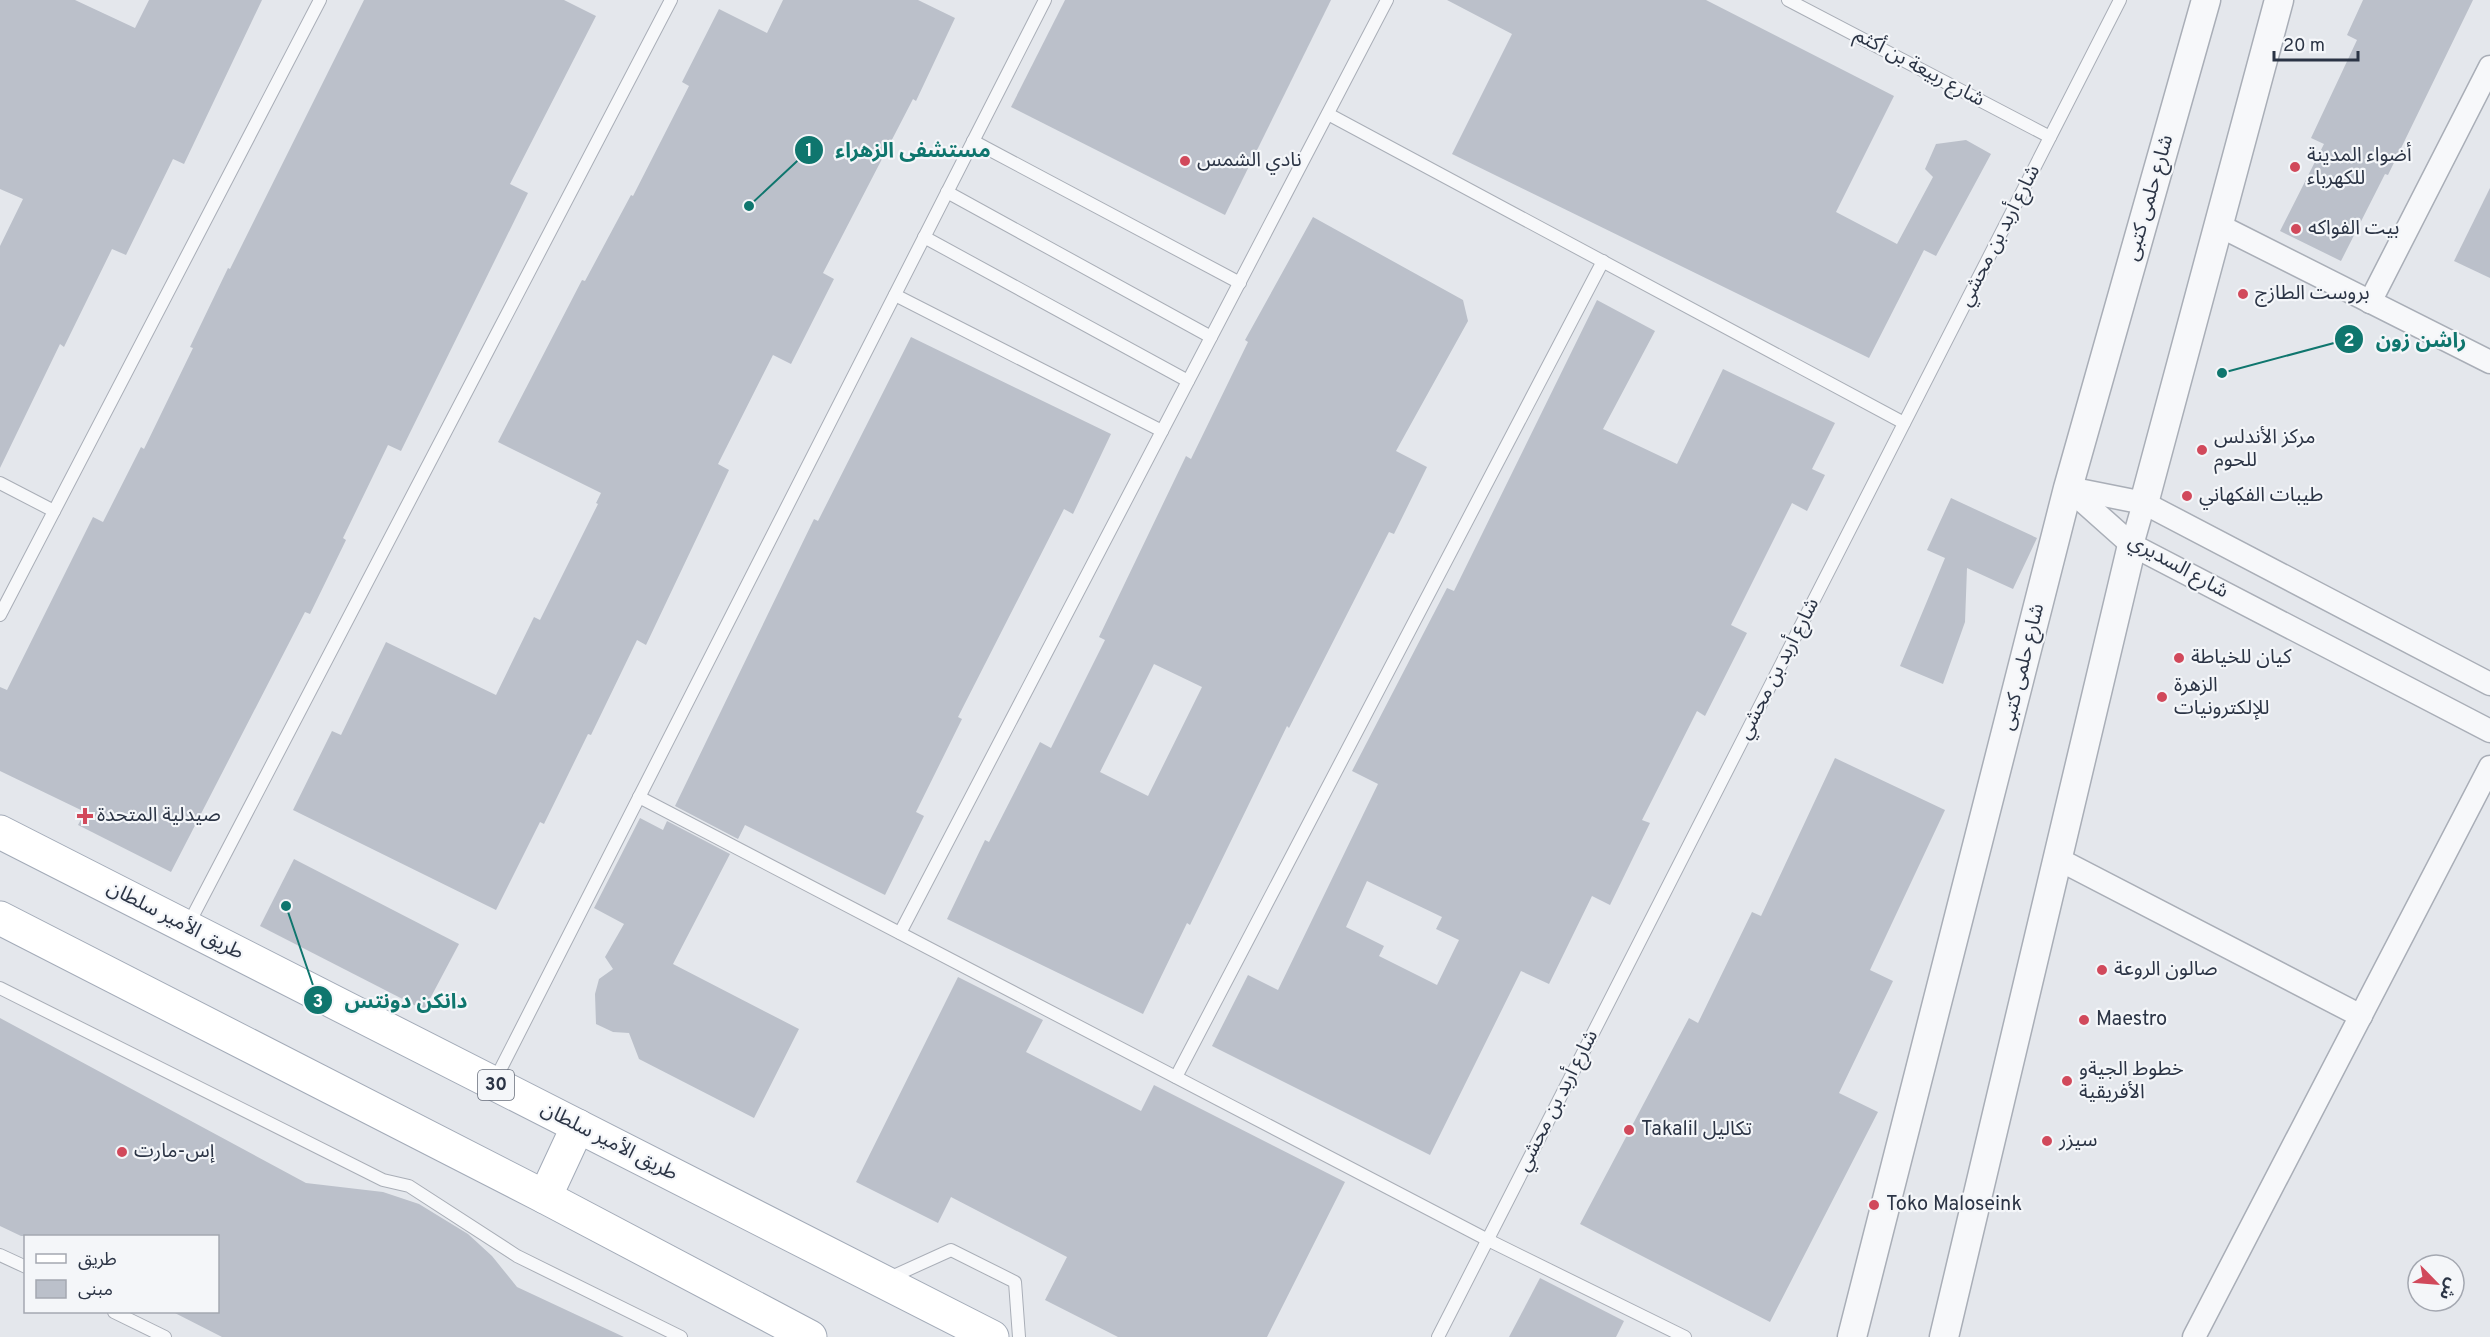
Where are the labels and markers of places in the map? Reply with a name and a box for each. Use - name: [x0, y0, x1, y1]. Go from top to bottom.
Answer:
- callout: مستشفى الزهراء: [794, 130, 1003, 169]
- place label: أضواء المدينة للكهرباء: [2307, 142, 2412, 192]
- place label: نادي الشمس: [1197, 148, 1302, 175]
- marker: نادي الشمس: [1178, 154, 1192, 168]
- marker: أضواء المدينة للكهرباء: [2288, 160, 2302, 174]
- place label: بيت الفواكه: [2308, 216, 2399, 242]
- marker: بيت الفواكه: [2289, 222, 2303, 236]
- place label: بروست الطازج: [2255, 281, 2370, 307]
- marker: بروست الطازج: [2236, 287, 2250, 301]
- callout: راشن زون: [2334, 320, 2479, 359]
- place label: مركز الأندلس للحوم: [2214, 425, 2315, 474]
- marker: مركز الأندلس للحوم: [2195, 443, 2209, 457]
- place label: طيبات الفكهاني: [2199, 483, 2323, 510]
- marker: طيبات الفكهاني: [2180, 489, 2194, 503]
- place label: كيان للخياطة: [2191, 645, 2292, 671]
- marker: كيان للخياطة: [2172, 651, 2186, 665]
- place label: الزهرة للإلكترونيات: [2174, 673, 2269, 722]
- marker: الزهرة للإلكترونيات: [2155, 690, 2169, 704]
- place label: صيدلية المتحدة: [97, 803, 221, 829]
- marker: صيدلية المتحدة: [78, 809, 92, 823]
- place label: صالون الروعة: [2114, 957, 2218, 983]
- marker: صالون الروعة: [2095, 963, 2109, 977]
- callout: دانكن دونتس: [303, 981, 479, 1020]
- place label: Maestro: [2096, 1007, 2167, 1033]
- marker: Maestro: [2077, 1013, 2091, 1027]
- place label: خطوط الجيةو الأفريقية: [2079, 1057, 2184, 1106]
- marker: خطوط الجيةو الأفريقية: [2060, 1074, 2074, 1088]
- place label: Takalil تكاليل: [1641, 1117, 1752, 1143]
- marker: Takalil تكاليل: [1622, 1123, 1636, 1137]
- place label: سيزر: [2058, 1128, 2097, 1154]
- marker: سيزر: [2040, 1134, 2054, 1148]
- place label: إس-مارت: [134, 1139, 215, 1165]
- marker: إس-مارت: [115, 1145, 129, 1159]
- place label: Toko Maloseink: [1886, 1192, 2022, 1218]
- marker: Toko Maloseink: [1867, 1198, 1881, 1212]

